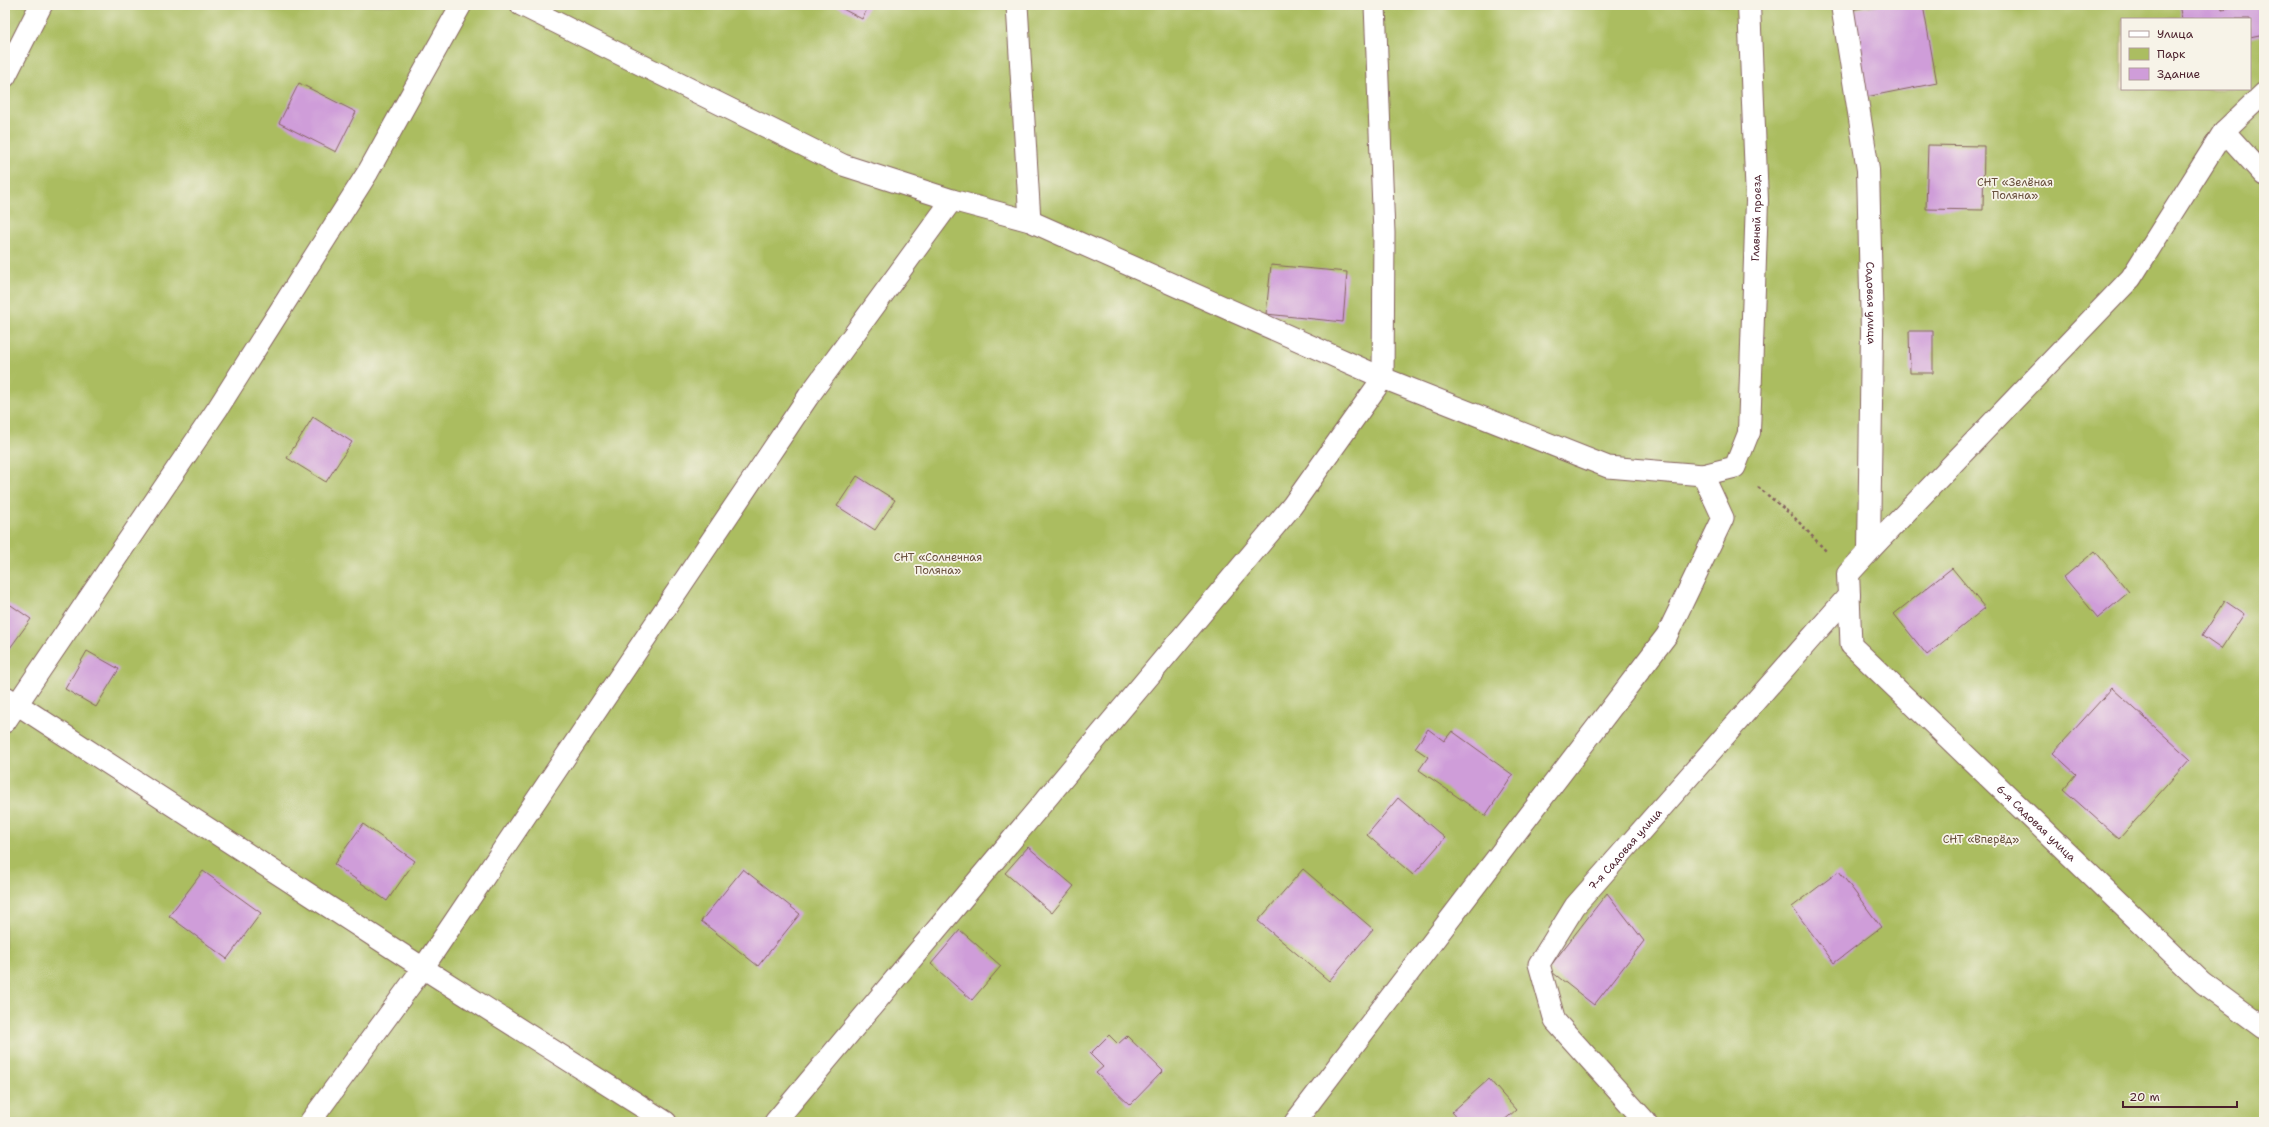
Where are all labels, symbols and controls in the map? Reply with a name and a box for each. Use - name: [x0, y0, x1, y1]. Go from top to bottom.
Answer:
- legend: [2121, 18, 2251, 90]
- text: Улица: [2157, 26, 2194, 42]
- text: Парк: [2157, 46, 2186, 62]
- text: Здание: [2157, 66, 2201, 82]
- street label: Главный проезд: [1747, 175, 1765, 262]
- park label: СНТ «Зелёная Поляна»: [1977, 175, 2053, 203]
- street label: Садовая улица: [1863, 261, 1880, 345]
- park label: СНТ «Солнечная Поляна»: [894, 550, 982, 578]
- street label: 6-я Садовая улица: [1993, 781, 2079, 865]
- street label: 7-я Садовая улица: [1585, 805, 1665, 893]
- park label: СНТ «Вперёд»: [1943, 832, 2019, 847]
- scale bar: [2123, 1083, 2237, 1109]
- text: 20 m: [2129, 1089, 2160, 1105]

